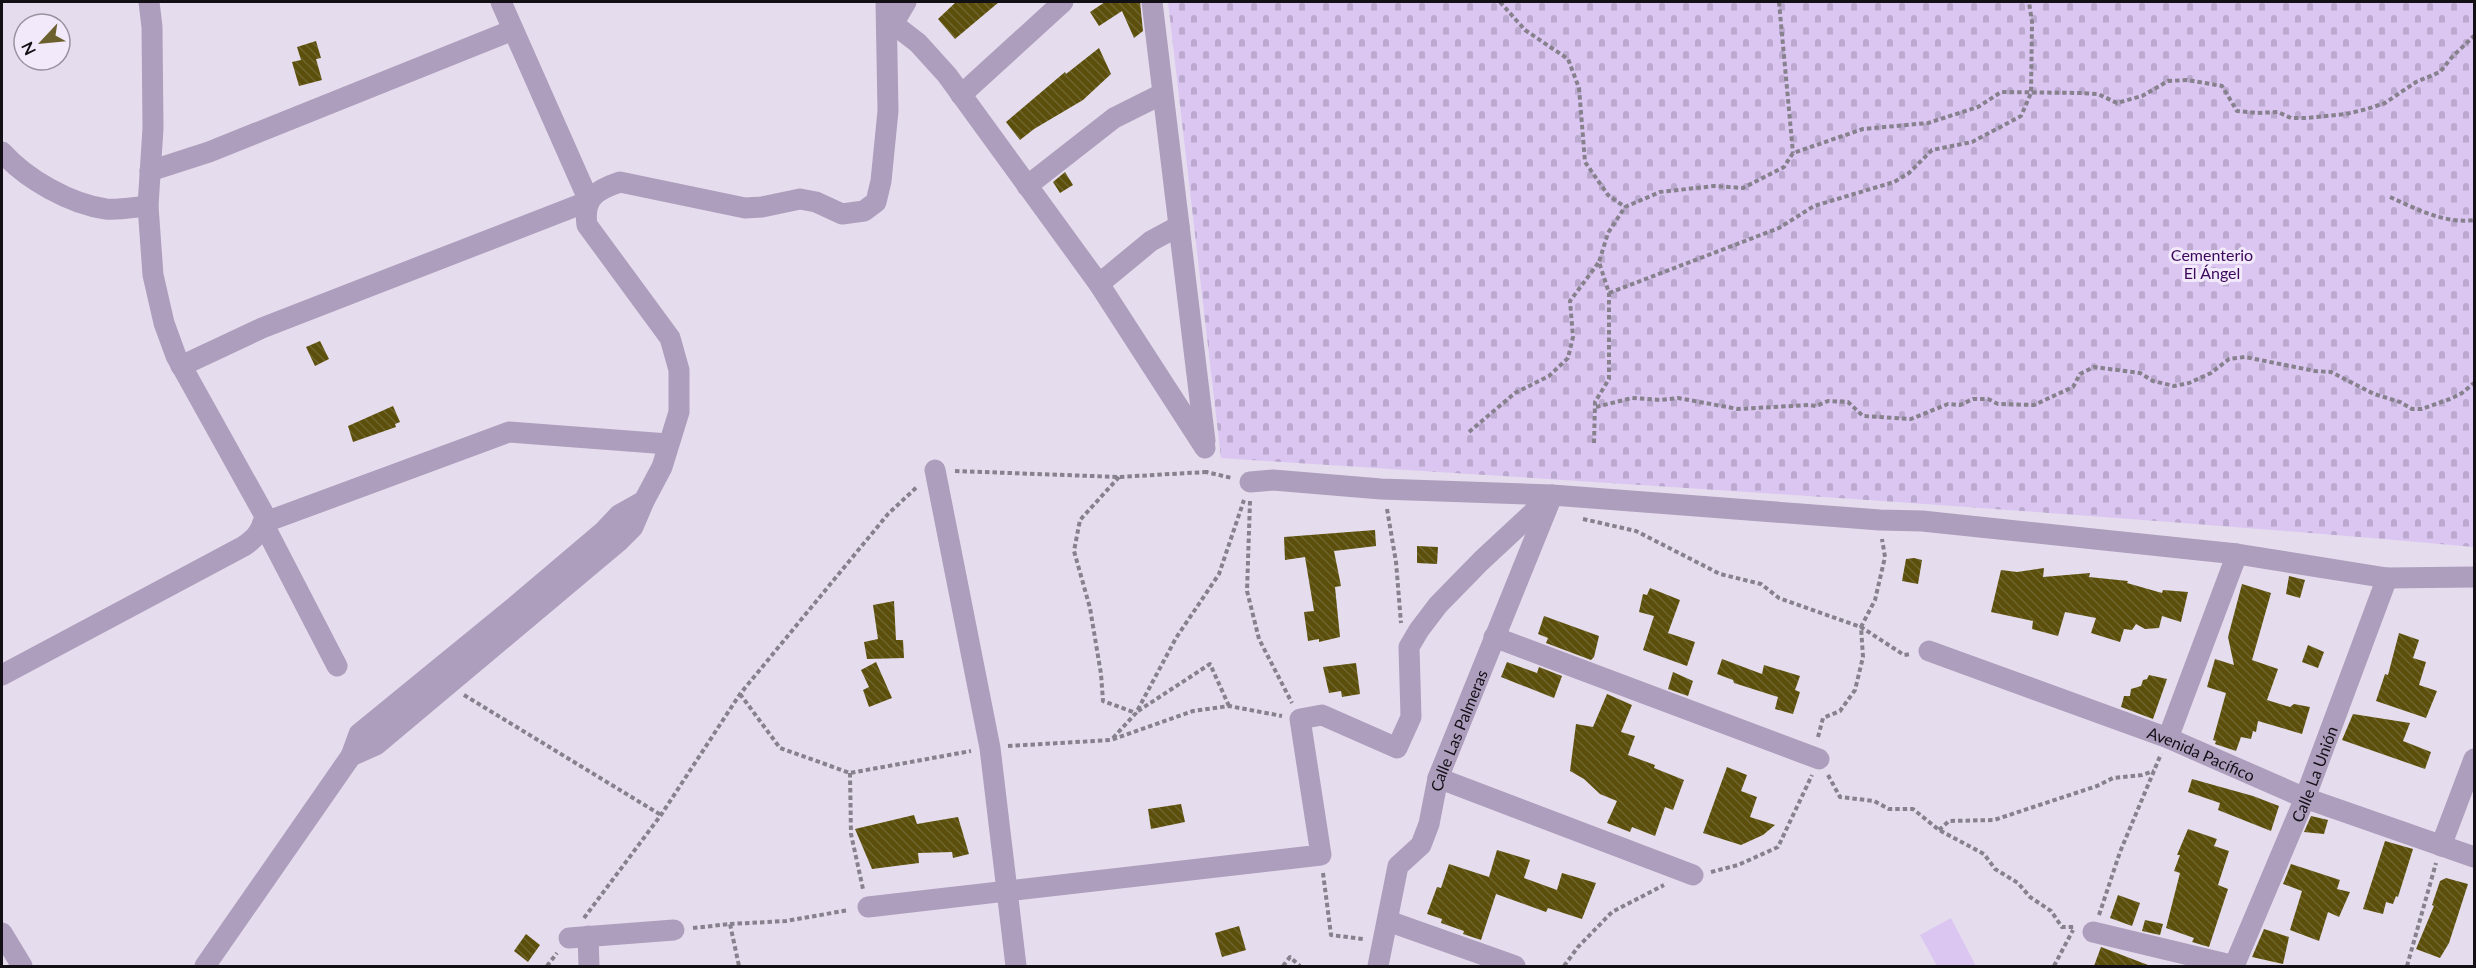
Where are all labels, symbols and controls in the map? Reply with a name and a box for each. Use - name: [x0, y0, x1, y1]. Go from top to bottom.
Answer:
- north arrow: [12, 12, 72, 72]
- text: N: [17, 39, 39, 58]
- park label: Cementerio El Ángel: [2171, 245, 2253, 282]
- street label: Calle Las Palmeras: [1426, 667, 1490, 793]
- street label: Avenida Pacífico: [2145, 722, 2258, 784]
- street label: Calle La Unión: [2286, 723, 2341, 825]

